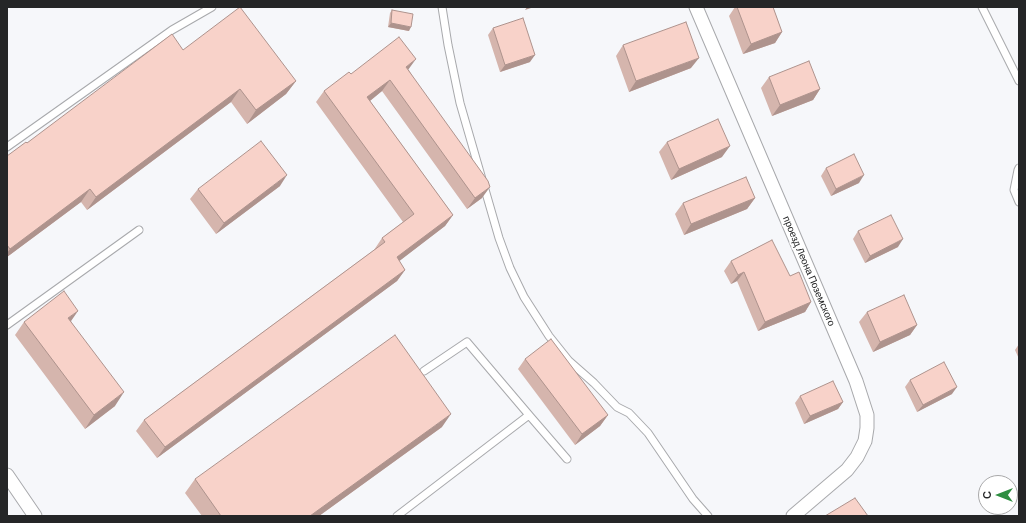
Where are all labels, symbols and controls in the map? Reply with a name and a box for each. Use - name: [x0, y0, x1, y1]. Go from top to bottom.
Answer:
- street label: проезд Леона Поземского: [780, 214, 838, 328]
- north arrow: [978, 475, 1018, 515]
- text: С: [980, 491, 993, 499]

